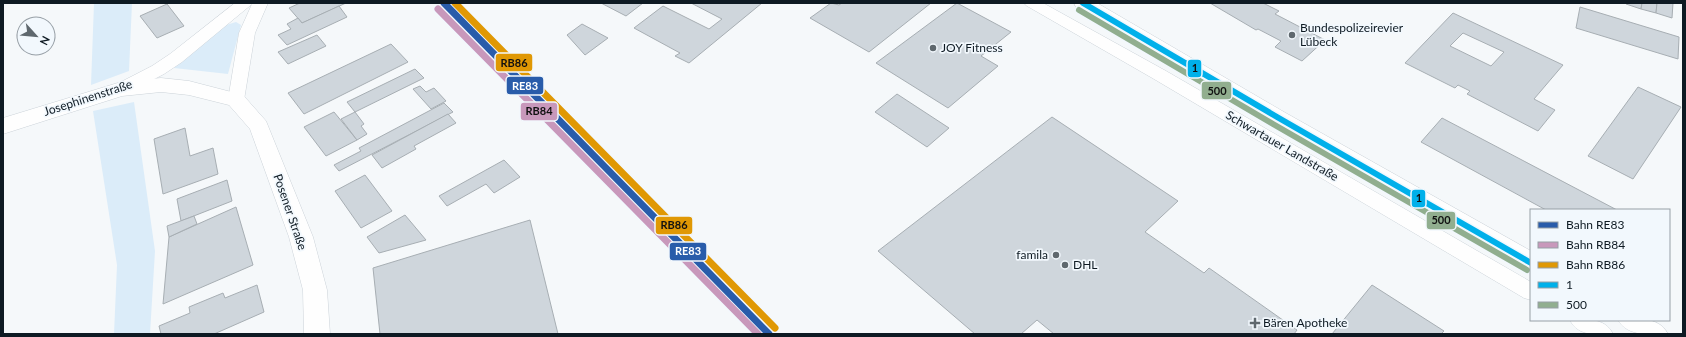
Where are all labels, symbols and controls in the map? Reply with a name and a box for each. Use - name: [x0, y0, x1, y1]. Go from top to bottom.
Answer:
- north arrow: [16, 16, 56, 56]
- place label: Bundespolizeirevier Lübeck: [1300, 20, 1404, 49]
- marker: Bundespolizeirevier Lübeck: [1287, 30, 1297, 40]
- text: N: [38, 34, 53, 47]
- place label: JOY Fitness: [941, 40, 1003, 55]
- marker: JOY Fitness: [928, 43, 938, 53]
- line badge: RB86: [495, 53, 533, 72]
- text: RB86: [500, 56, 528, 69]
- line badge: 1: [1187, 59, 1202, 78]
- text: 1: [1192, 61, 1198, 74]
- street label: Josephinenstraße: [42, 76, 134, 119]
- line badge: RE83: [506, 76, 544, 95]
- text: RE83: [512, 79, 538, 92]
- line badge: 500: [1201, 81, 1232, 100]
- text: 500: [1207, 84, 1227, 97]
- line badge: RB84: [520, 102, 558, 121]
- text: RB84: [525, 104, 553, 117]
- street label: Schwartauer Landstraße: [1223, 107, 1341, 184]
- street label: Posener Straße: [270, 172, 311, 252]
- line badge: 1: [1411, 189, 1426, 208]
- text: 1: [1416, 191, 1422, 204]
- legend: [1530, 209, 1670, 321]
- line badge: 500: [1426, 211, 1456, 230]
- text: 500: [1431, 213, 1451, 226]
- line badge: RB86: [655, 216, 693, 235]
- text: Bahn RE83: [1566, 217, 1624, 232]
- text: RB86: [660, 218, 688, 231]
- text: Bahn RB84: [1566, 237, 1625, 252]
- line badge: RE83: [669, 242, 707, 261]
- text: RE83: [675, 244, 701, 257]
- place label: famila: [1016, 247, 1048, 262]
- marker: famila: [1051, 250, 1061, 260]
- place label: DHL: [1073, 257, 1097, 272]
- text: Bahn RB86: [1566, 257, 1625, 272]
- marker: DHL: [1060, 260, 1070, 270]
- text: 1: [1566, 277, 1573, 292]
- text: 500: [1566, 297, 1587, 312]
- place label: Bären Apotheke: [1263, 315, 1347, 330]
- marker: Bären Apotheke: [1250, 318, 1260, 328]

